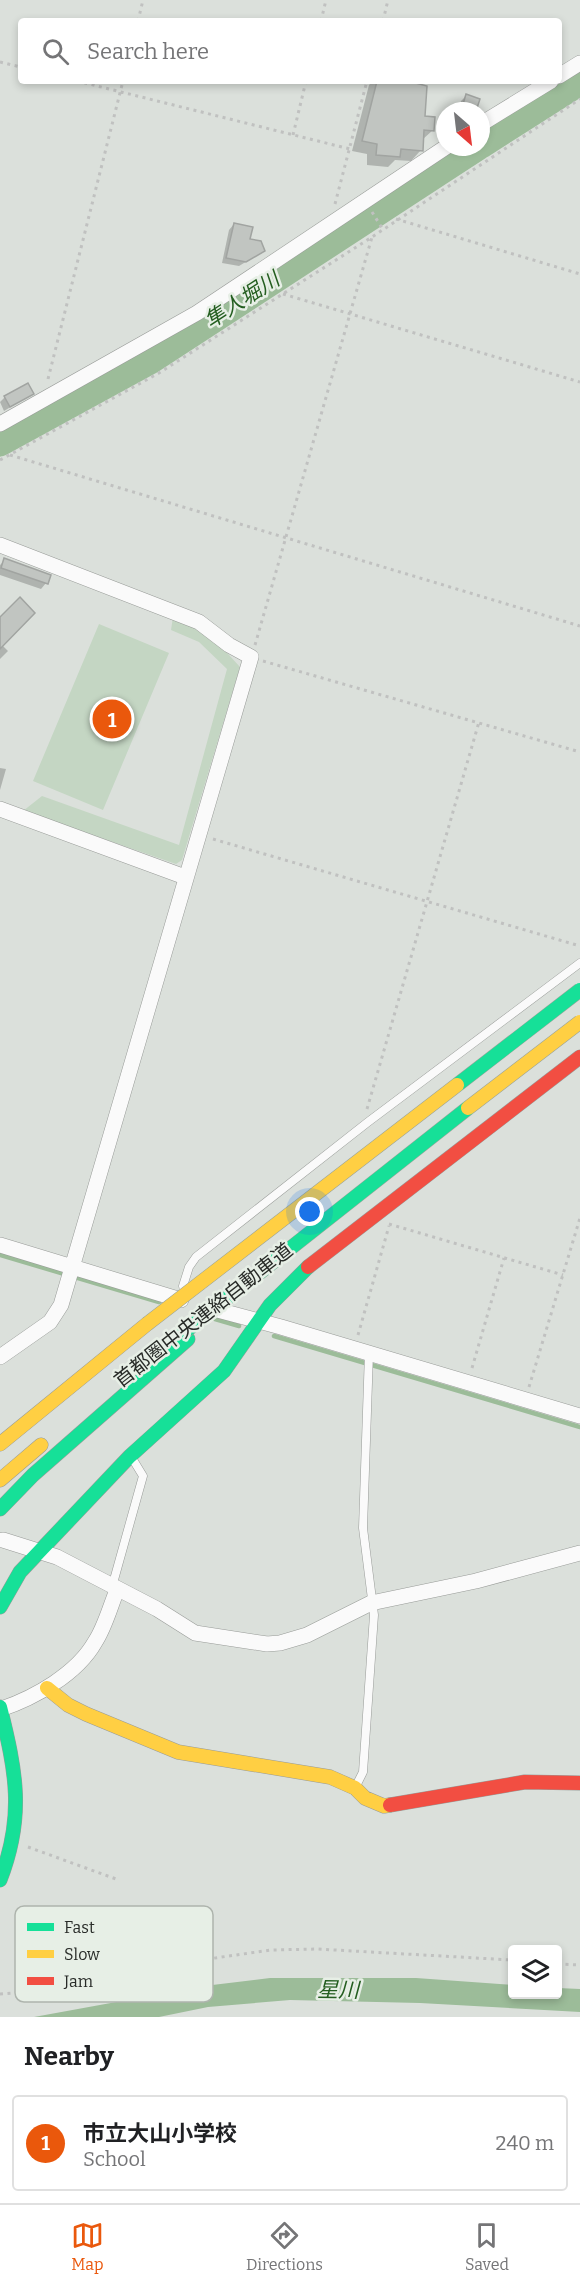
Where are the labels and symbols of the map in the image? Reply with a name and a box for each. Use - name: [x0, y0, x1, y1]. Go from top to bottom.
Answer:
- north arrow: [436, 102, 490, 156]
- water label: 隼人堀川: [200, 265, 286, 334]
- pin: 1: [92, 696, 132, 742]
- your location: [295, 1197, 324, 1226]
- street label: 首都圏中央連絡自動車道: [109, 1238, 297, 1392]
- legend: [15, 1906, 213, 2002]
- text: Fast: [64, 1918, 95, 1937]
- text: Slow: [64, 1945, 100, 1964]
- text: Jam: [63, 1972, 93, 1991]
- water label: 星川: [317, 1977, 361, 2003]

